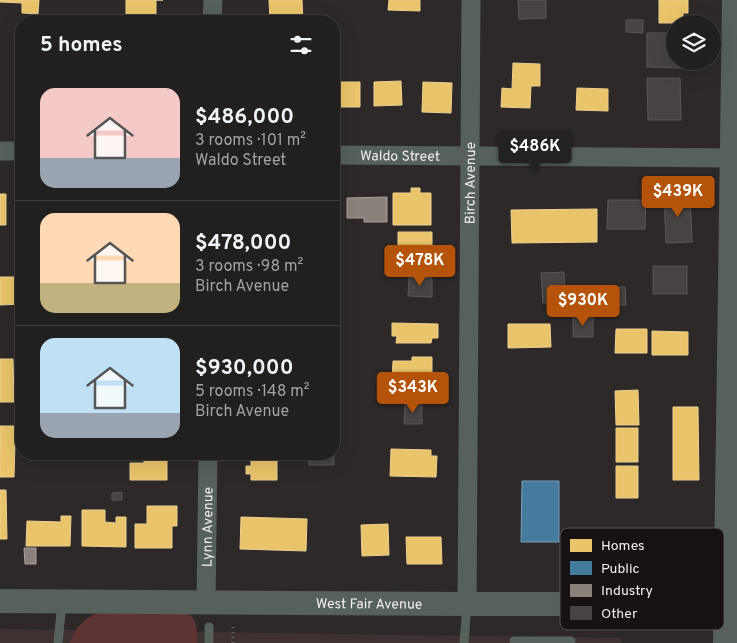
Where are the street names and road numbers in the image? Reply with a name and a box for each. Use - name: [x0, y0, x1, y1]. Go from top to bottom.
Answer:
- street label: Birch Avenue: [463, 142, 480, 224]
- street label: Waldo Street: [360, 148, 440, 166]
- street label: Lynn Avenue: [199, 487, 218, 567]
- street label: West Fair Avenue: [316, 596, 422, 614]

